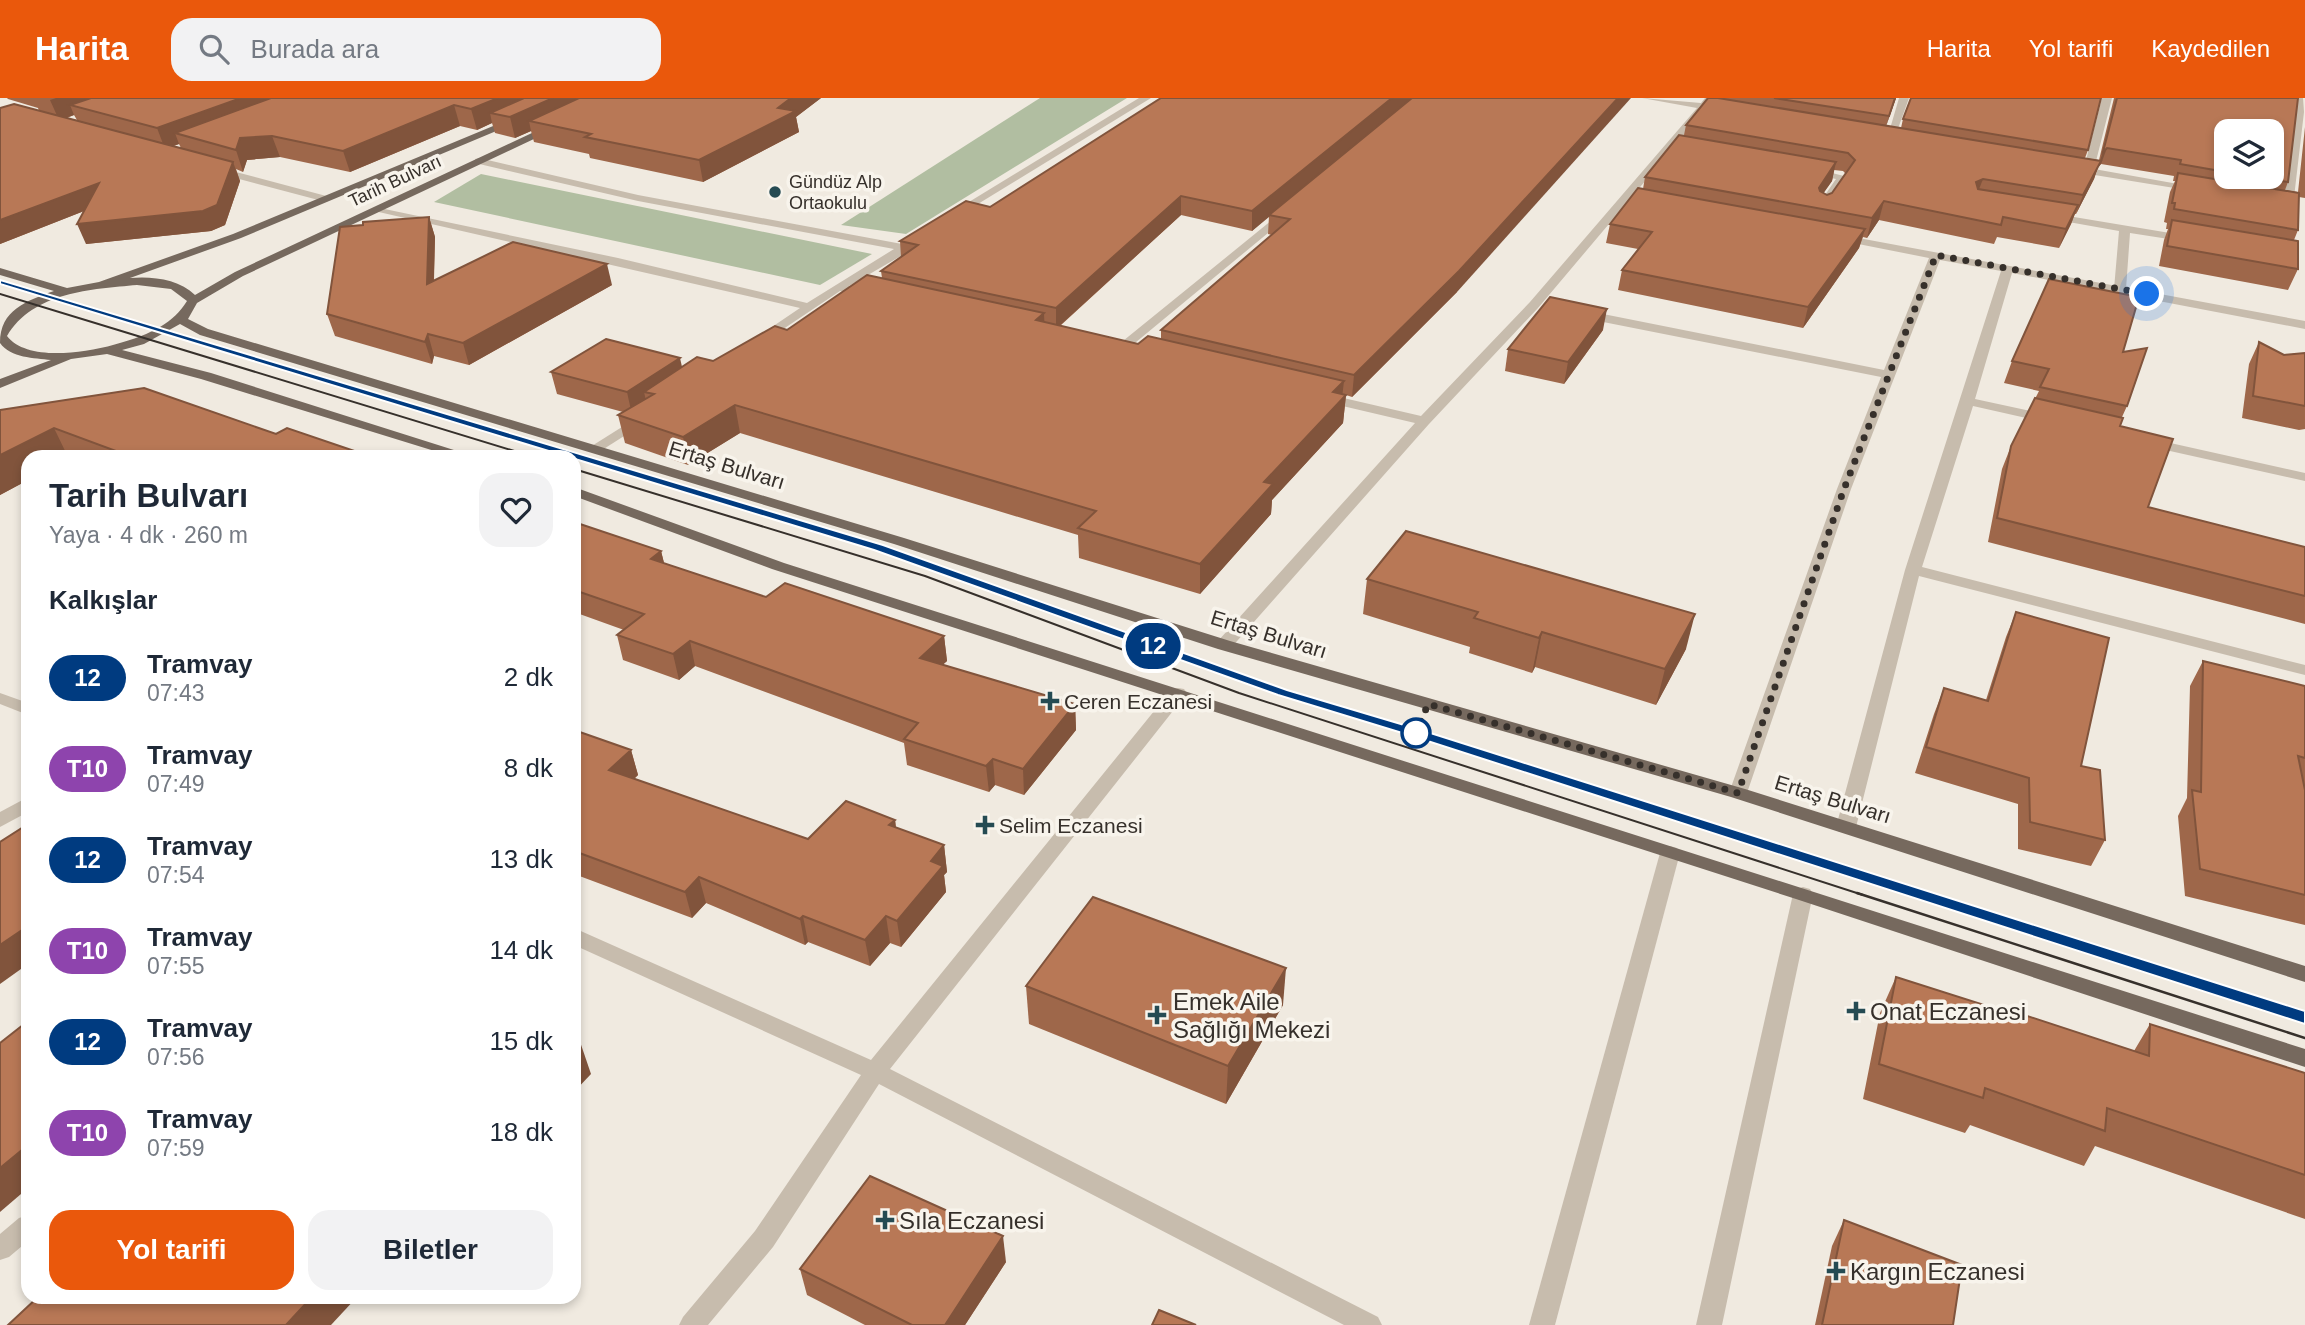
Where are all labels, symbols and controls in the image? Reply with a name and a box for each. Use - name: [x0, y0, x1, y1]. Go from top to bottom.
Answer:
- search box: [171, 18, 661, 81]
- text: Harita: [35, 30, 129, 67]
- icon: search: [195, 30, 233, 68]
- text: Burada ara: [251, 34, 379, 64]
- text: Harita: [1927, 35, 1991, 62]
- text: Yol tarifi: [2029, 35, 2113, 62]
- text: Kaydedilen: [2151, 35, 2270, 62]
- map controls: [2214, 119, 2284, 189]
- button: layers: [2214, 119, 2284, 189]
- street label: Tarih Bulvarı: [345, 151, 445, 211]
- place label: Gündüz Alp Ortaokulu: [789, 172, 882, 213]
- marker: Gündüz Alp Ortaokulu: [767, 184, 783, 200]
- your location: [2129, 276, 2164, 311]
- street label: Ertaş Bulvarı: [666, 436, 788, 494]
- button: heart: [479, 473, 553, 547]
- text: Tarih Bulvarı: [49, 477, 248, 514]
- text: Yaya · 4 dk · 260 m: [49, 522, 248, 548]
- text: Kalkışlar: [49, 585, 157, 615]
- street label: Ertaş Bulvarı: [1208, 605, 1330, 663]
- line badge: 12: [1122, 623, 1184, 669]
- text: 12: [1140, 632, 1166, 659]
- text: Tramvay: [147, 649, 253, 679]
- text: 2 dk: [504, 662, 553, 692]
- text: 12: [74, 664, 101, 691]
- text: 07:43: [147, 680, 205, 706]
- place label: Ceren Eczanesi: [1064, 690, 1212, 713]
- marker: Ceren Eczanesi: [1042, 693, 1058, 709]
- unlabelled marker: [1401, 718, 1431, 748]
- text: Tramvay: [147, 740, 253, 770]
- text: 8 dk: [504, 753, 553, 783]
- text: T10: [67, 755, 108, 782]
- street label: Ertaş Bulvarı: [1772, 770, 1894, 828]
- text: 07:49: [147, 771, 205, 797]
- place label: Selim Eczanesi: [999, 814, 1143, 837]
- marker: Selim Eczanesi: [977, 817, 993, 833]
- text: Tramvay: [147, 831, 253, 861]
- text: 13 dk: [489, 844, 553, 874]
- text: 12: [74, 846, 101, 873]
- text: 07:54: [147, 862, 205, 888]
- text: Tramvay: [147, 922, 253, 952]
- text: 14 dk: [489, 935, 553, 965]
- text: T10: [67, 937, 108, 964]
- text: 07:55: [147, 953, 205, 979]
- place label: Emek Aile Sağlığı Mekezi: [1173, 988, 1330, 1043]
- place label: Onat Eczanesi: [1870, 998, 2026, 1025]
- marker: Onat Eczanesi: [1848, 1003, 1864, 1019]
- marker: Emek Aile Sağlığı Mekezi: [1147, 1005, 1167, 1025]
- text: Tramvay: [147, 1013, 253, 1043]
- text: 15 dk: [489, 1026, 553, 1056]
- text: 12: [74, 1028, 101, 1055]
- text: 07:56: [147, 1044, 205, 1070]
- text: Tramvay: [147, 1104, 253, 1134]
- text: 18 dk: [489, 1117, 553, 1147]
- text: T10: [67, 1119, 108, 1146]
- text: 07:59: [147, 1135, 205, 1161]
- place label: Sıla Eczanesi: [899, 1207, 1044, 1234]
- button: Yol tarifi: [49, 1210, 294, 1290]
- button: Biletler: [308, 1210, 553, 1290]
- marker: Sıla Eczanesi: [877, 1212, 893, 1228]
- place label: Kargın Eczanesi: [1850, 1258, 2025, 1285]
- marker: Kargın Eczanesi: [1828, 1263, 1844, 1279]

